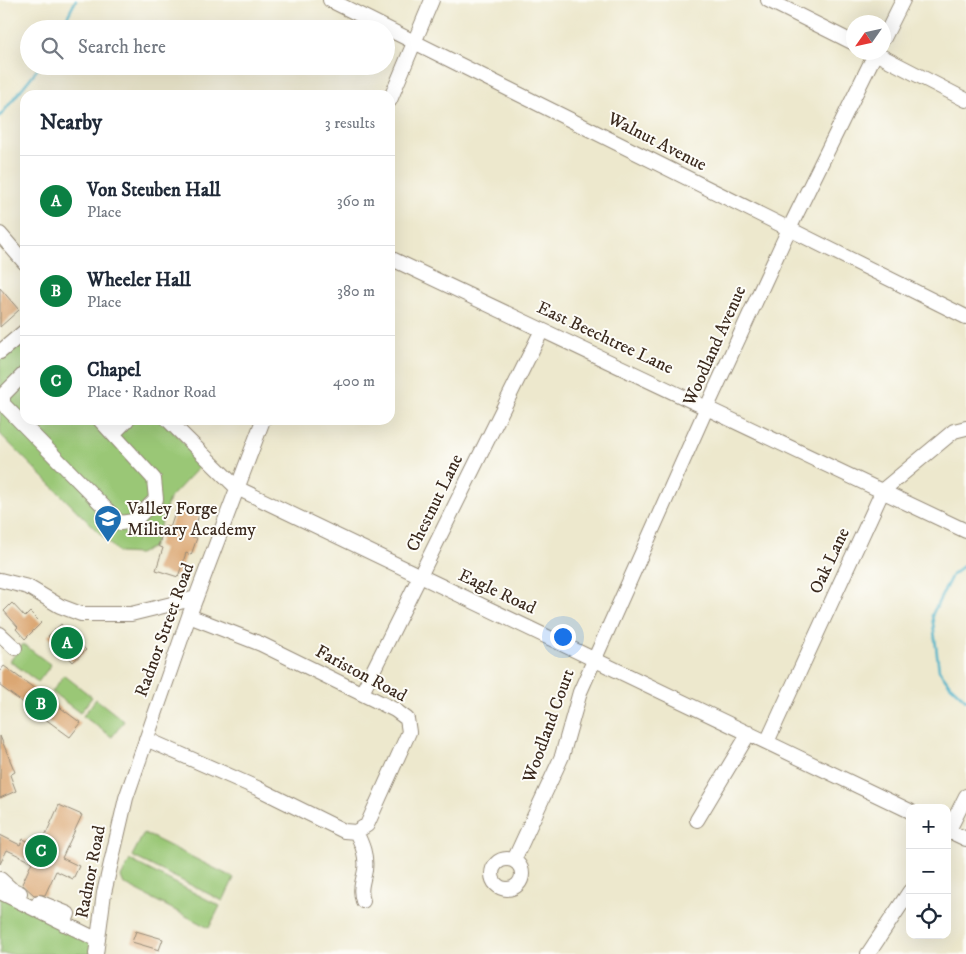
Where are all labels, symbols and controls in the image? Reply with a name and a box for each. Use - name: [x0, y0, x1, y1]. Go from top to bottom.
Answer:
- north arrow: [846, 15, 891, 60]
- search box: [20, 20, 395, 75]
- icon: search: [38, 34, 66, 62]
- text: Search here: [78, 36, 166, 59]
- street label: Walnut Avenue: [603, 107, 710, 176]
- text: Nearby: [40, 110, 102, 136]
- text: 3 results: [325, 113, 375, 133]
- text: Von Steuben Hall: [87, 179, 221, 202]
- text: A: [51, 191, 61, 211]
- text: 360 m: [337, 191, 375, 211]
- text: Place: [87, 202, 121, 222]
- text: Wheeler Hall: [87, 269, 191, 292]
- text: B: [51, 281, 61, 301]
- text: 380 m: [337, 281, 375, 301]
- street label: Woodland Avenue: [678, 282, 751, 410]
- text: Place: [87, 292, 121, 312]
- street label: East Beechtree Lane: [533, 297, 677, 379]
- text: Chapel: [87, 359, 141, 382]
- text: C: [51, 371, 61, 391]
- text: 400 m: [333, 371, 375, 391]
- text: Place · Radnor Road: [87, 382, 216, 402]
- street label: Chestnut Lane: [402, 451, 468, 555]
- place label: Valley Forge Military Academy: [126, 498, 256, 541]
- school or university icon: Valley Forge Military Academy: [93, 504, 123, 543]
- street label: Oak Lane: [805, 524, 855, 598]
- street label: Radnor Street Road: [131, 560, 199, 700]
- street label: Eagle Road: [455, 564, 539, 620]
- pin: A: [51, 624, 83, 662]
- your location: [550, 624, 576, 650]
- street label: Fariston Road: [311, 641, 411, 707]
- street label: Woodland Court: [518, 666, 580, 787]
- pin: B: [25, 685, 57, 723]
- map controls: [906, 804, 951, 939]
- button: +: [906, 804, 951, 849]
- street label: Radnor Road: [71, 824, 111, 920]
- pin: C: [25, 832, 57, 870]
- button: −: [906, 849, 951, 894]
- button: locate: [906, 894, 951, 939]

